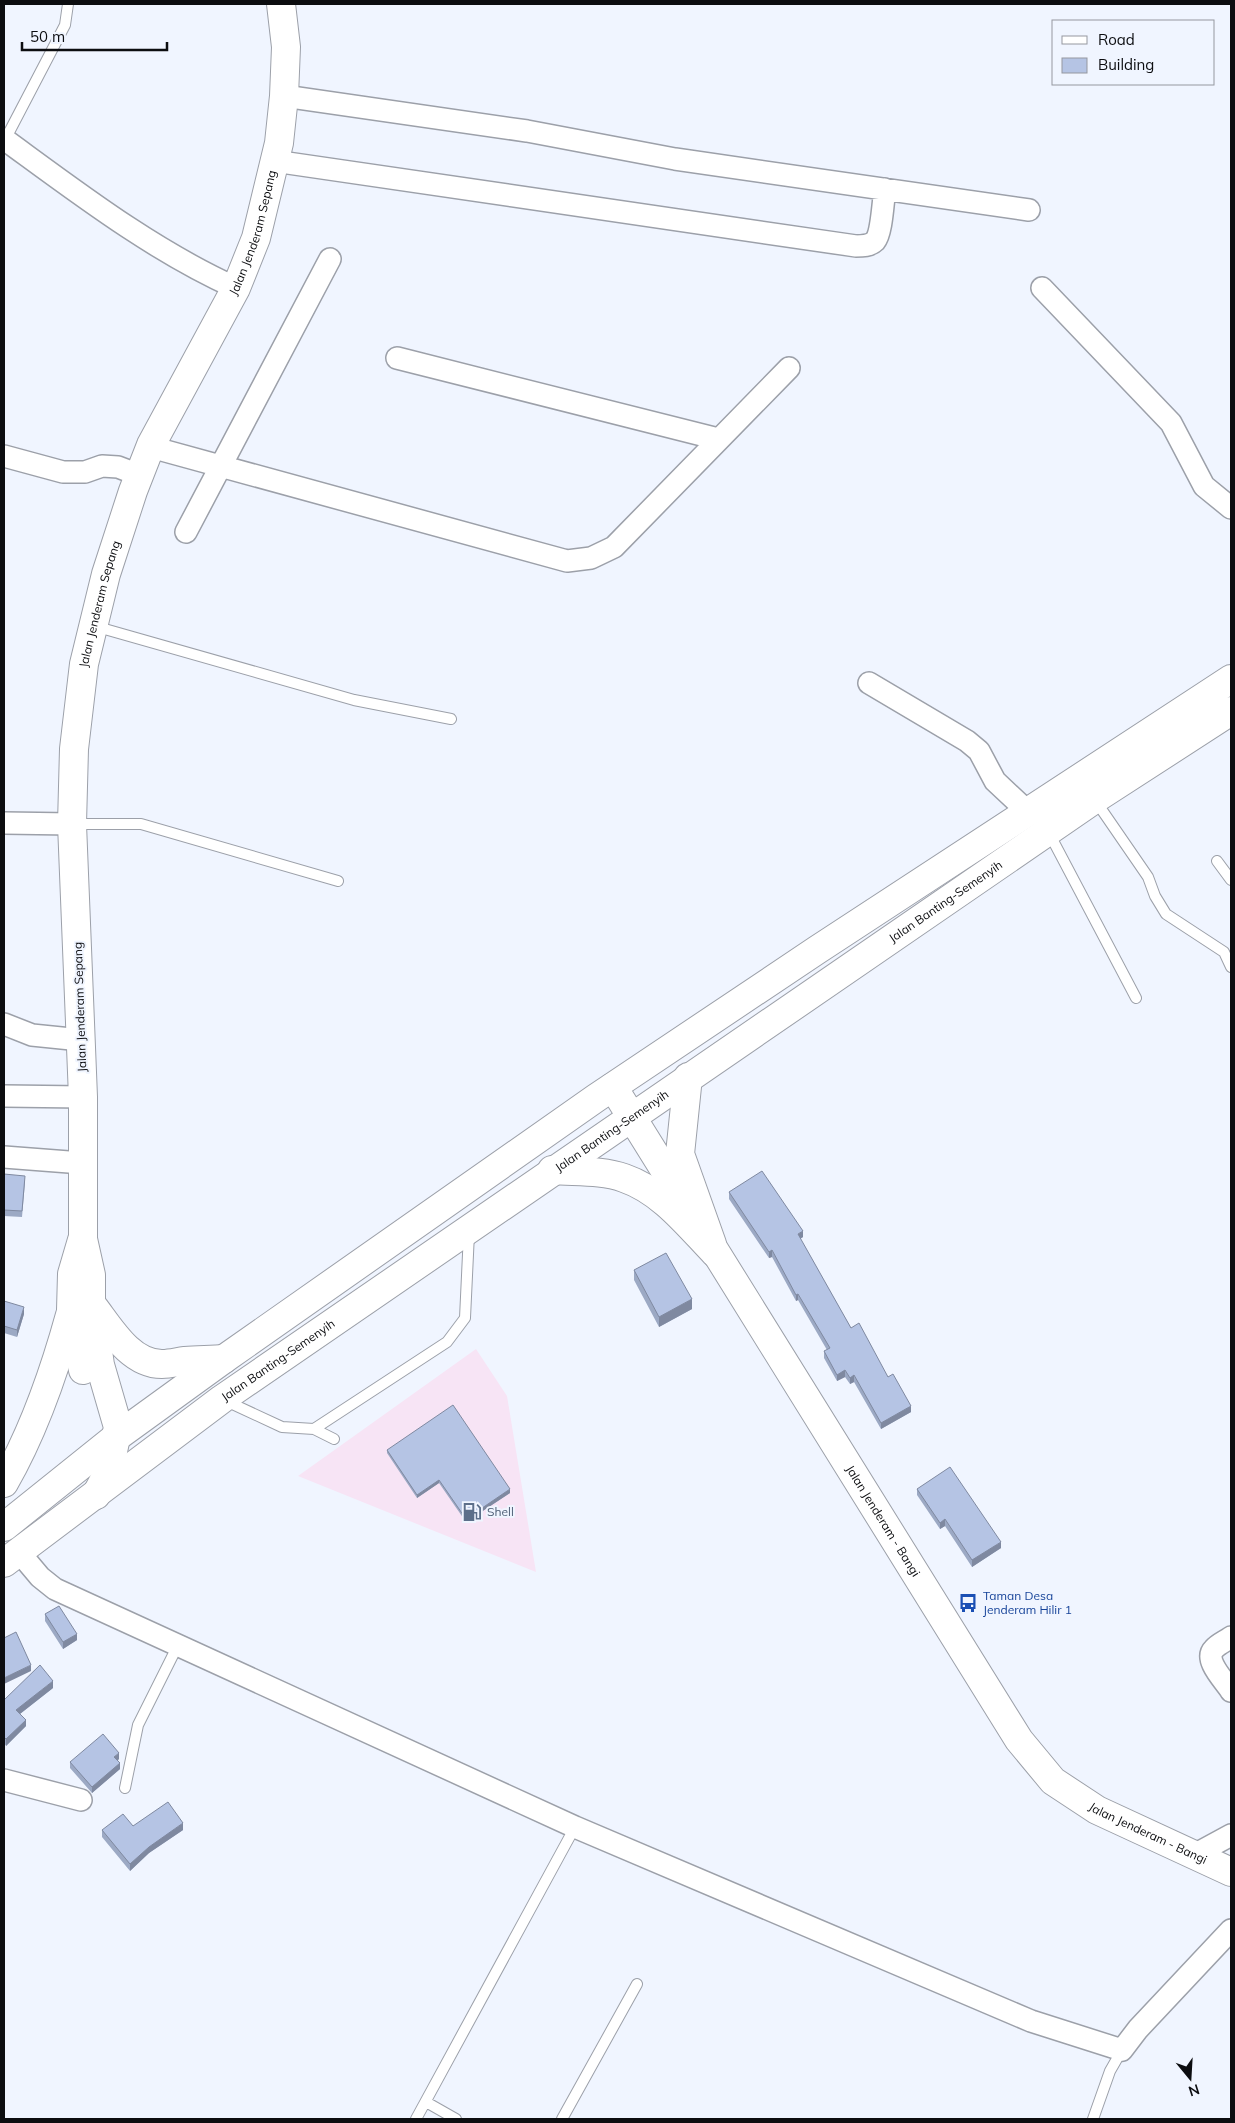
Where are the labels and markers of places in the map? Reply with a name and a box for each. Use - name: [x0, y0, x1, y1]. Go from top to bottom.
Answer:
- fuel station icon: Shell: [461, 1501, 483, 1523]
- place label: Shell: [487, 1504, 514, 1519]
- place label: Taman Desa Jenderam Hilir 1: [983, 1588, 1072, 1617]
- bus stop icon: Taman Desa Jenderam Hilir 1: [957, 1592, 979, 1614]

